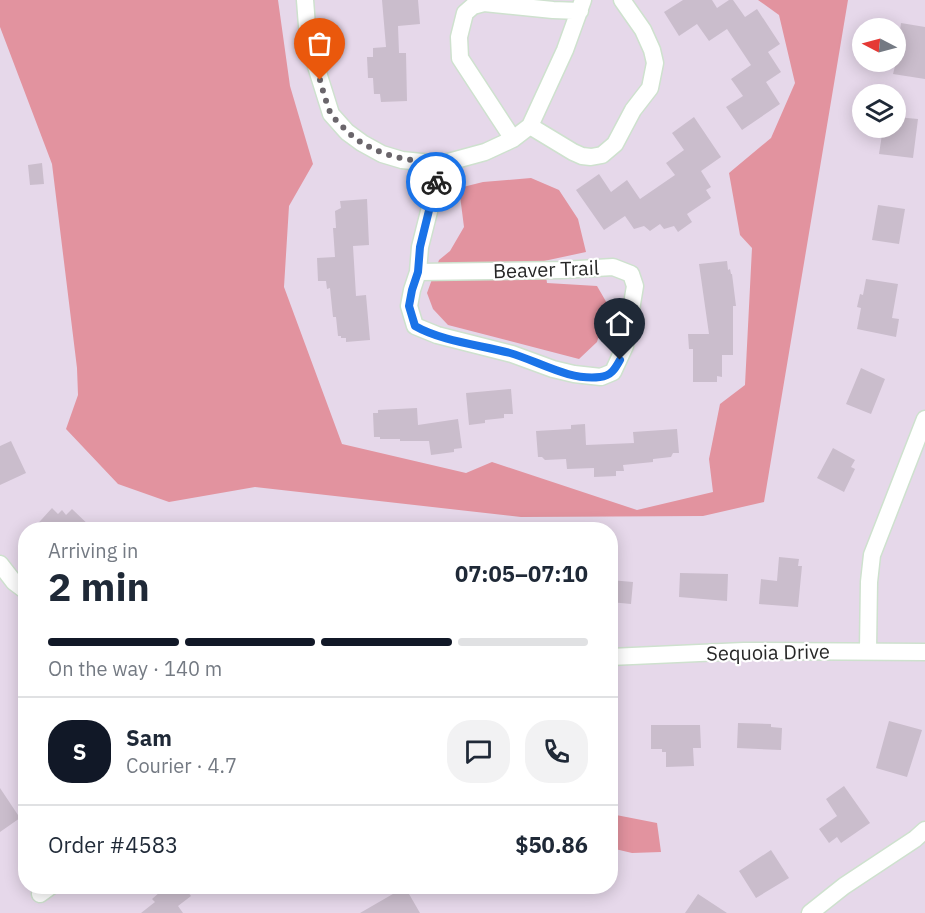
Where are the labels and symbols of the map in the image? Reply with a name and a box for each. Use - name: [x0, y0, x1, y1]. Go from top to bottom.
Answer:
- pin: [294, 18, 345, 80]
- north arrow: [852, 18, 906, 72]
- courier: [406, 152, 466, 212]
- street label: Beaver Trail: [492, 254, 600, 284]
- pin: [594, 298, 645, 360]
- street label: Sequoia Drive: [706, 637, 830, 667]

